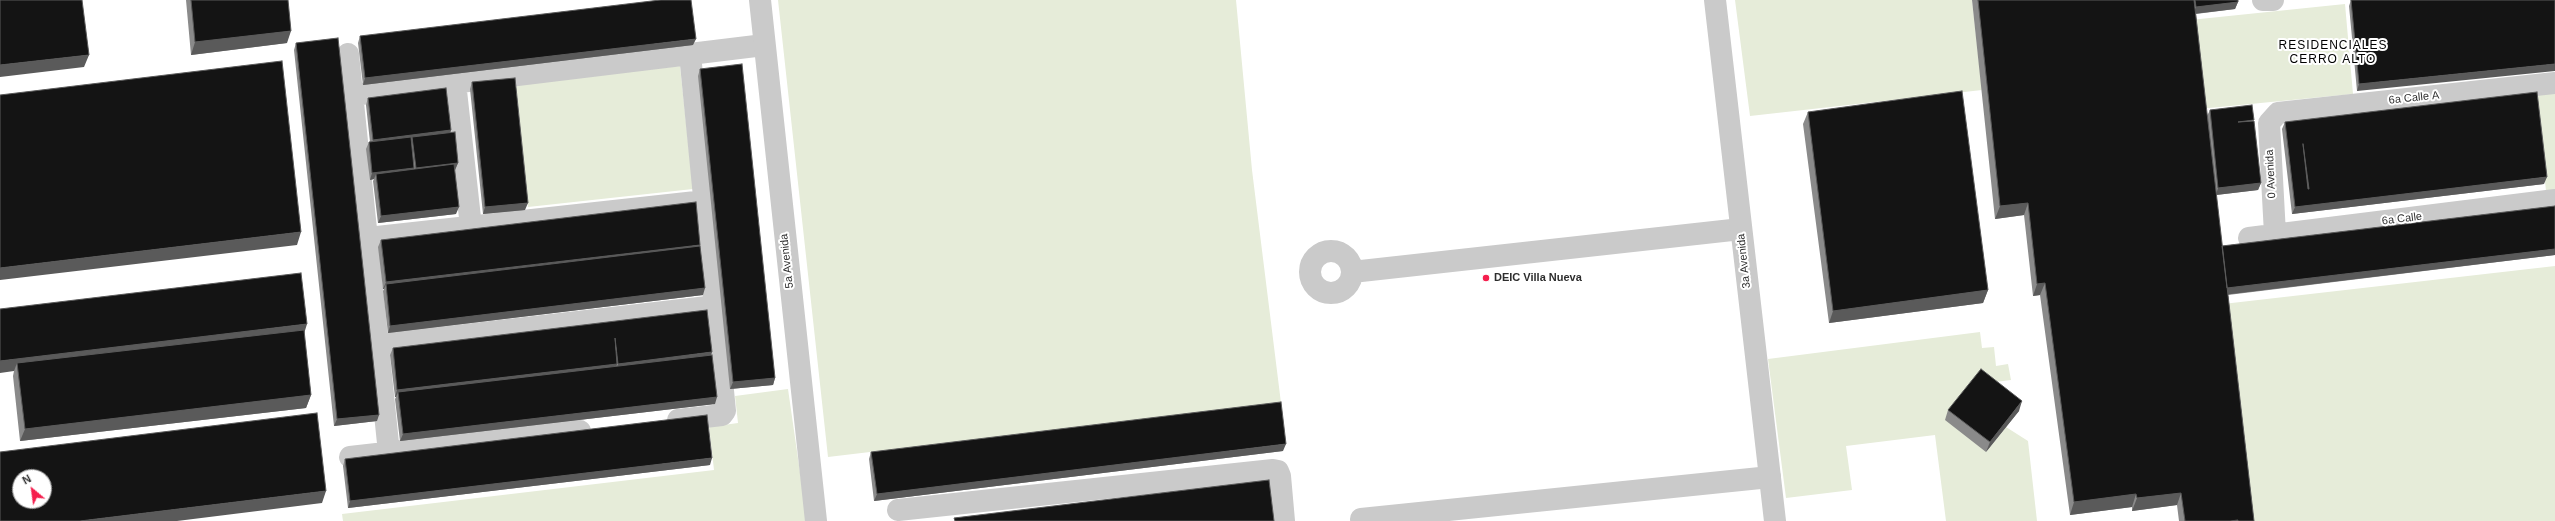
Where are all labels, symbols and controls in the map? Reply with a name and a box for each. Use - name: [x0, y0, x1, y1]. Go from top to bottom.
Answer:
- district label: RESIDENCIALES CERRO ALTO: [2278, 39, 2388, 67]
- street label: 6a Calle A: [2388, 89, 2440, 107]
- street label: 0 Avenida: [2263, 149, 2279, 199]
- street label: 6a Calle: [2381, 210, 2423, 228]
- street label: 5a Avenida: [778, 233, 796, 289]
- street label: 3a Avenida: [1735, 233, 1753, 289]
- place label: DEIC Villa Nueva: [1494, 271, 1582, 285]
- marker: DEIC Villa Nueva: [1481, 273, 1491, 283]
- north arrow: [12, 469, 52, 509]
- text: N: [20, 472, 33, 487]

